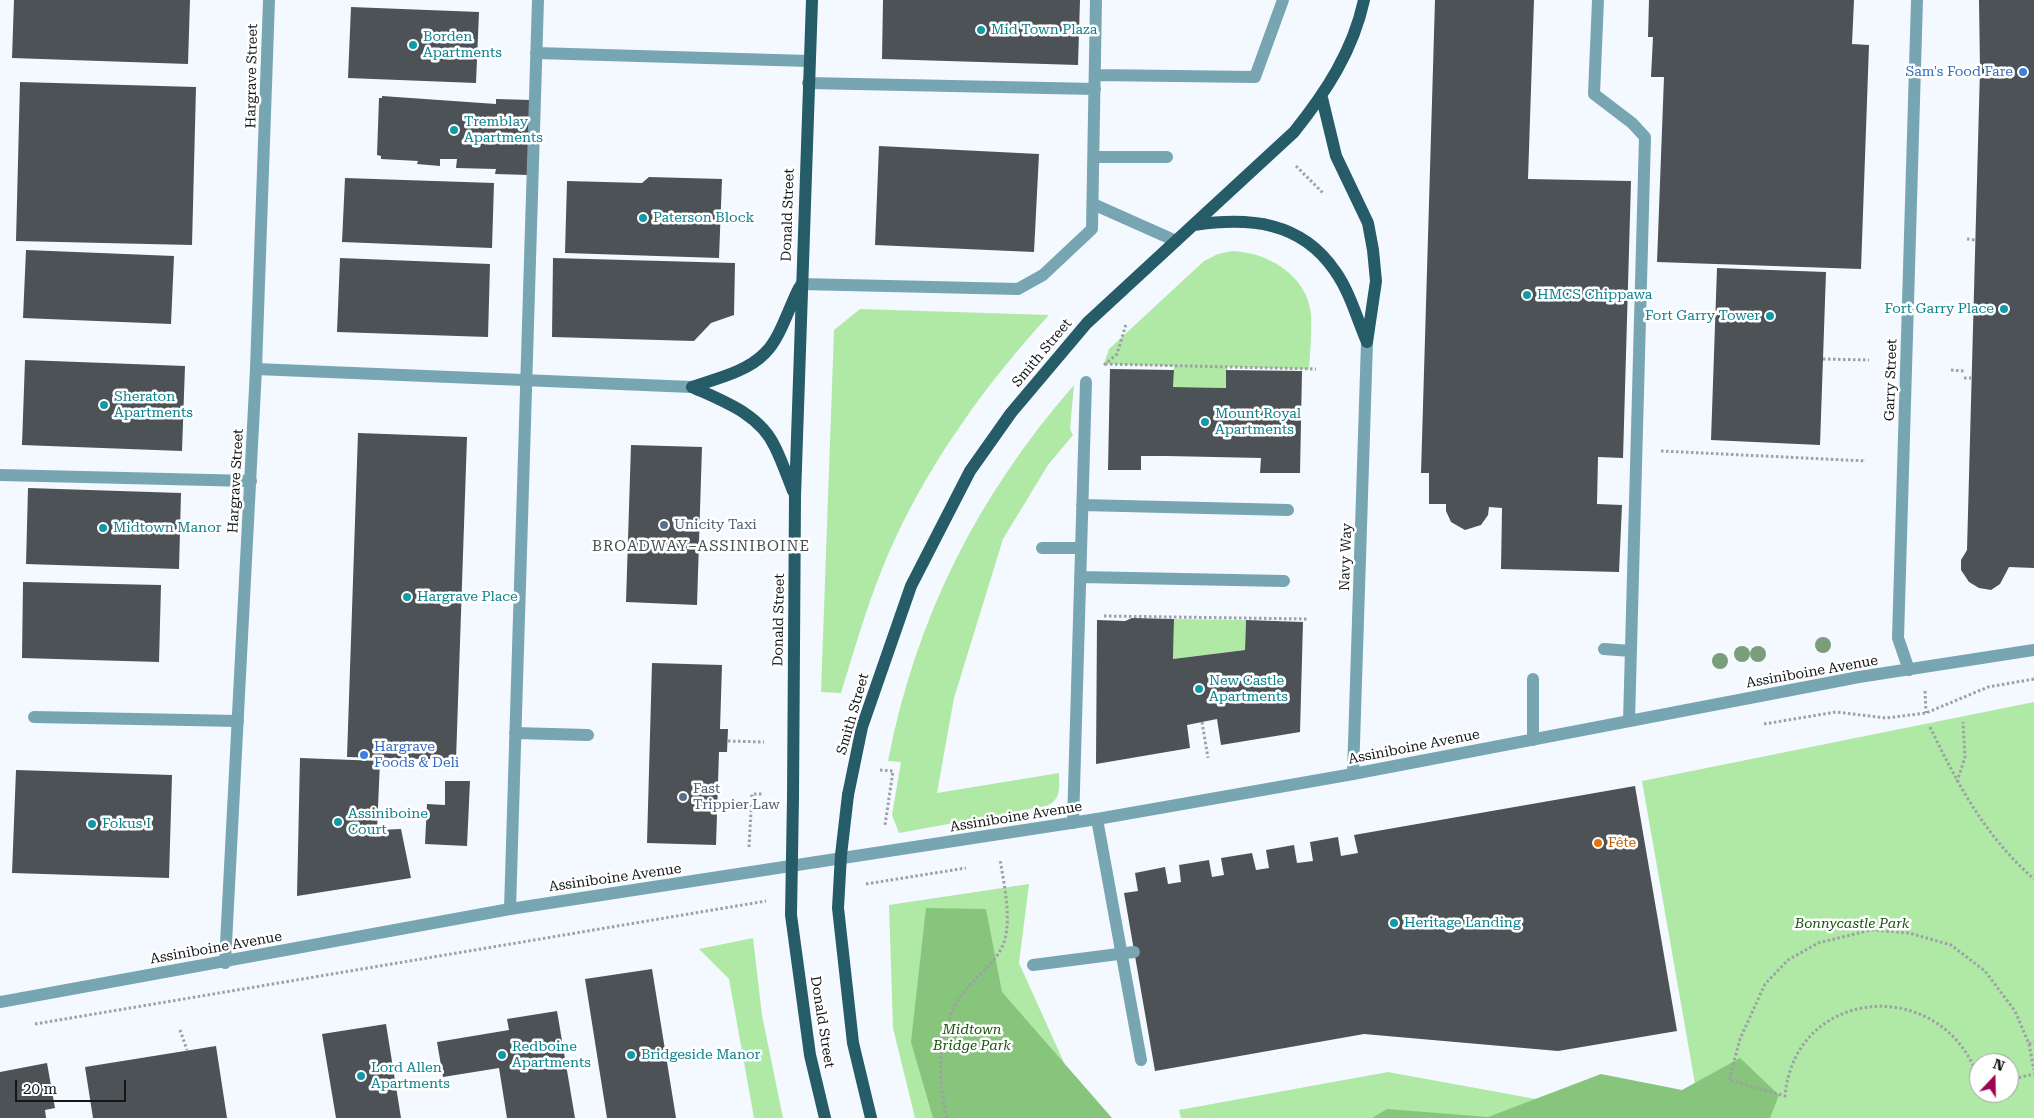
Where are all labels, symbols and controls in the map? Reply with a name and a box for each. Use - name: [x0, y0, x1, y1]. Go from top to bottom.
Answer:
- place label: Mid Town Plaza: [991, 22, 1097, 38]
- street label: Hargrave Street: [243, 24, 261, 128]
- marker: Mid Town Plaza: [975, 24, 987, 36]
- place label: Borden Apartments: [423, 29, 502, 62]
- marker: Borden Apartments: [407, 39, 419, 51]
- place label: Sam's Food Fare: [1905, 64, 2013, 80]
- marker: Sam's Food Fare: [2017, 66, 2029, 78]
- place label: Tremblay Apartments: [464, 114, 543, 146]
- marker: Tremblay Apartments: [448, 124, 460, 136]
- street label: Donald Street: [778, 168, 798, 262]
- place label: Paterson Block: [653, 210, 754, 226]
- marker: Paterson Block: [637, 212, 649, 224]
- place label: HMCS Chippawa: [1537, 287, 1652, 303]
- marker: HMCS Chippawa: [1521, 289, 1533, 301]
- place label: Fort Garry Place: [1884, 301, 1994, 317]
- marker: Fort Garry Place: [1998, 303, 2010, 315]
- place label: Fort Garry Tower: [1645, 308, 1760, 324]
- marker: Fort Garry Tower: [1764, 310, 1776, 322]
- street label: Smith Street: [1009, 315, 1075, 391]
- street label: Garry Street: [1881, 339, 1901, 421]
- place label: Sheraton Apartments: [114, 389, 193, 422]
- marker: Sheraton Apartments: [98, 399, 110, 411]
- place label: Mount Royal Apartments: [1215, 406, 1301, 438]
- marker: Mount Royal Apartments: [1199, 416, 1211, 428]
- street label: Hargrave Street: [225, 428, 247, 534]
- place label: Unicity Taxi: [674, 517, 757, 533]
- marker: Unicity Taxi: [658, 519, 670, 531]
- place label: Midtown Manor: [113, 520, 221, 536]
- marker: Midtown Manor: [97, 522, 109, 534]
- street label: Navy Way: [1336, 523, 1356, 591]
- district label: BROADWAY–ASSINIBOINE: [589, 538, 813, 556]
- street label: Donald Street: [770, 573, 788, 667]
- place label: Hargrave Place: [417, 589, 518, 605]
- marker: Hargrave Place: [401, 591, 413, 603]
- street label: Assiniboine Avenue: [1745, 652, 1879, 692]
- street label: Smith Street: [833, 671, 873, 757]
- place label: New Castle Apartments: [1209, 673, 1288, 706]
- marker: New Castle Apartments: [1193, 683, 1205, 695]
- street label: Assiniboine Avenue: [1347, 726, 1481, 768]
- place label: Hargrave Foods & Deli: [374, 739, 459, 772]
- marker: Hargrave Foods & Deli: [358, 749, 370, 761]
- place label: Fast Trippier Law: [693, 781, 780, 814]
- marker: Fast Trippier Law: [677, 791, 689, 803]
- street label: Assiniboine Avenue: [949, 798, 1083, 836]
- place label: Assiniboine Court: [348, 806, 428, 839]
- place label: Fokus I: [102, 816, 151, 832]
- marker: Assiniboine Court: [332, 816, 344, 828]
- marker: Fokus I: [86, 818, 98, 830]
- place label: Fête: [1608, 835, 1636, 851]
- marker: Fête: [1592, 837, 1604, 849]
- street label: Assiniboine Avenue: [548, 860, 682, 896]
- place label: Heritage Landing: [1404, 915, 1521, 931]
- park label: Bonnycastle Park: [1795, 916, 1909, 932]
- marker: Heritage Landing: [1388, 917, 1400, 929]
- street label: Assiniboine Avenue: [149, 928, 283, 968]
- street label: Donald Street: [806, 975, 838, 1069]
- park label: Midtown Bridge Park: [933, 1022, 1011, 1054]
- place label: Redboine Apartments: [512, 1039, 591, 1072]
- place label: Bridgeside Manor: [641, 1047, 760, 1063]
- marker: Redboine Apartments: [496, 1049, 508, 1061]
- marker: Bridgeside Manor: [625, 1049, 637, 1061]
- north arrow: [1969, 1053, 2019, 1103]
- text: N: [1991, 1056, 2007, 1074]
- place label: Lord Allen Apartments: [371, 1060, 450, 1092]
- scale bar: [18, 1070, 129, 1102]
- marker: Lord Allen Apartments: [355, 1070, 367, 1082]
- text: 20 m: [23, 1080, 57, 1098]

